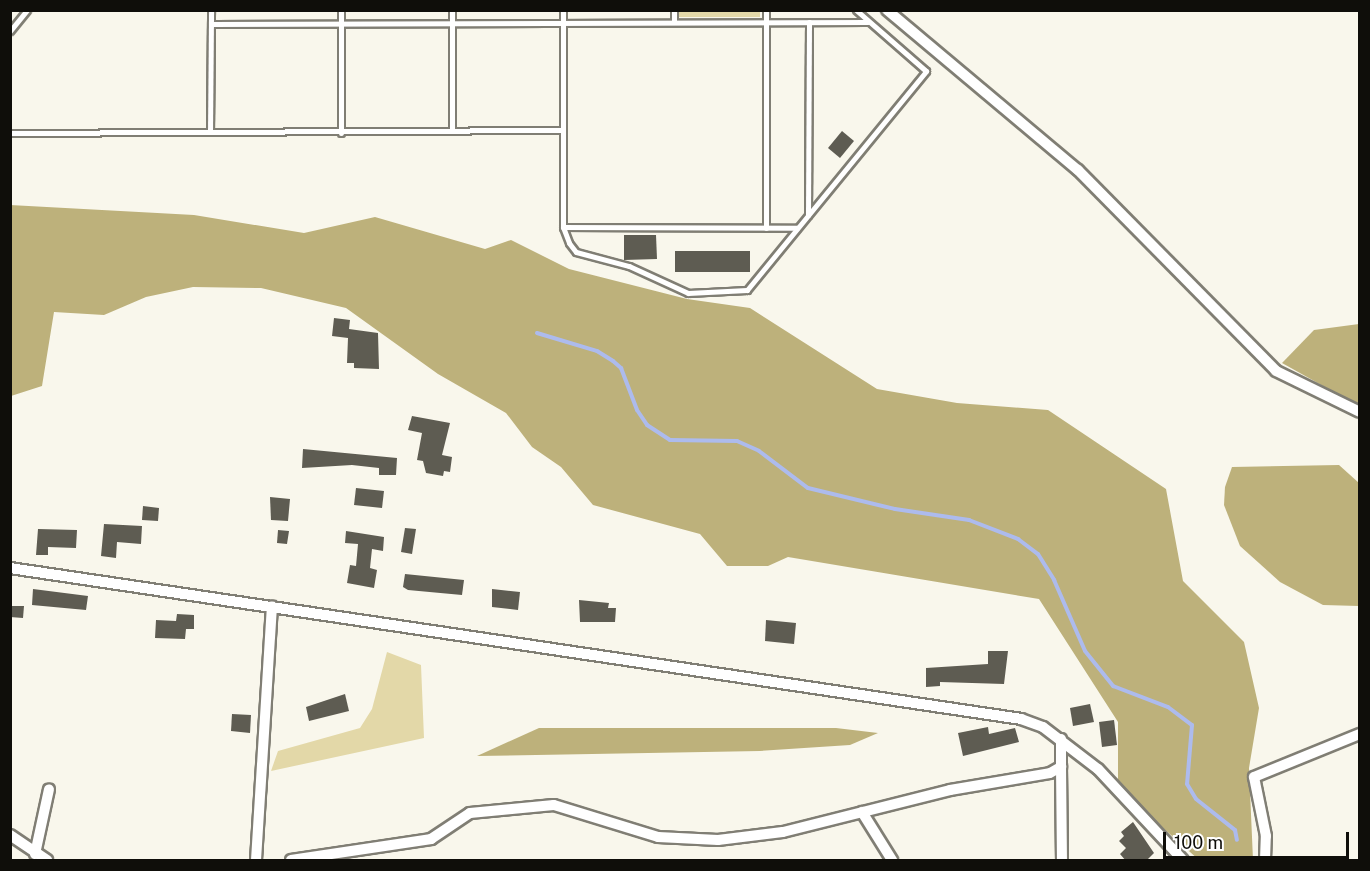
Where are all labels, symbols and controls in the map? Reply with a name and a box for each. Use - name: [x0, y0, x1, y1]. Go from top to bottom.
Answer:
- scale bar: [1166, 820, 1352, 858]
- text: 100 m: [1174, 832, 1223, 853]

